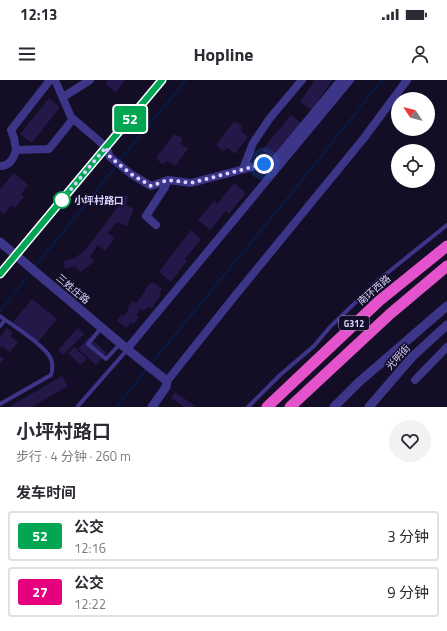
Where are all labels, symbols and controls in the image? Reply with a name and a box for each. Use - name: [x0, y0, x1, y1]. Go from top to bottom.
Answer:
- text: 12:13: [20, 3, 57, 26]
- text: Hopline: [193, 41, 254, 68]
- icon: menu: [16, 43, 38, 65]
- icon: person: [409, 43, 431, 65]
- north arrow: [391, 92, 435, 136]
- map controls: [391, 92, 435, 188]
- line badge: 52: [112, 106, 148, 132]
- text: 52: [122, 108, 138, 129]
- button: locate: [391, 144, 435, 188]
- your location: [254, 154, 274, 174]
- marker: 小坪村路口: [53, 191, 71, 209]
- place label: 小坪村路口: [74, 193, 124, 208]
- street label: 三姓庄路: [53, 270, 93, 308]
- street label: 南环西路: [354, 271, 394, 309]
- road number: G312: [339, 316, 369, 330]
- street label: 光明街: [382, 341, 414, 373]
- text: 小坪村路口: [16, 416, 111, 445]
- button: heart: [389, 420, 431, 462]
- text: 步行 · 4 分钟 · 260 m: [16, 446, 131, 466]
- text: 发车时间: [16, 481, 76, 504]
- text: 公交: [74, 515, 104, 538]
- text: 52: [32, 525, 48, 546]
- text: 3 分钟: [387, 525, 429, 548]
- text: 12:16: [74, 538, 106, 558]
- text: 公交: [74, 571, 104, 594]
- text: 27: [32, 581, 48, 602]
- text: 9 分钟: [387, 581, 429, 604]
- text: 12:22: [74, 594, 106, 614]

